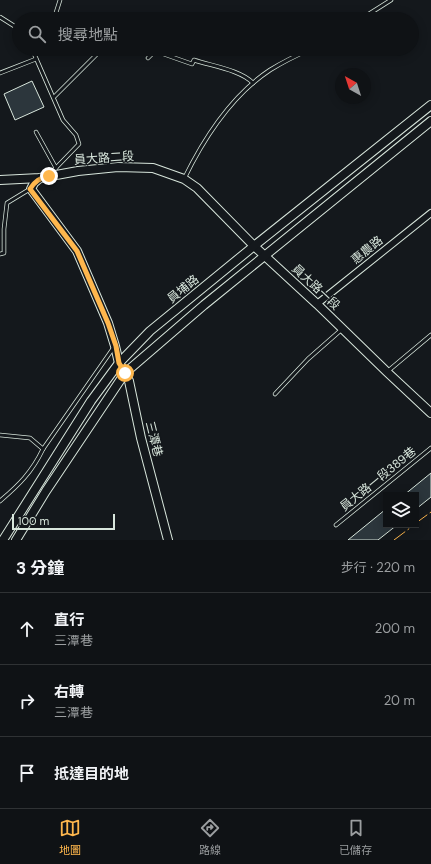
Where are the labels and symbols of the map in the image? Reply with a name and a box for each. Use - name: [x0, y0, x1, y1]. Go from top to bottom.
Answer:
- north arrow: [335, 68, 371, 104]
- street label: 員大路二段: [74, 148, 134, 168]
- route end: [40, 167, 58, 185]
- street label: 惠農路: [348, 232, 386, 268]
- street label: 員大路一段: [289, 261, 343, 313]
- street label: 員埔路: [164, 271, 202, 307]
- route start: [116, 364, 134, 382]
- street label: 三潭巷: [142, 420, 166, 458]
- street label: 員大路一段389巷: [337, 443, 419, 515]
- scale bar: [12, 512, 115, 531]

